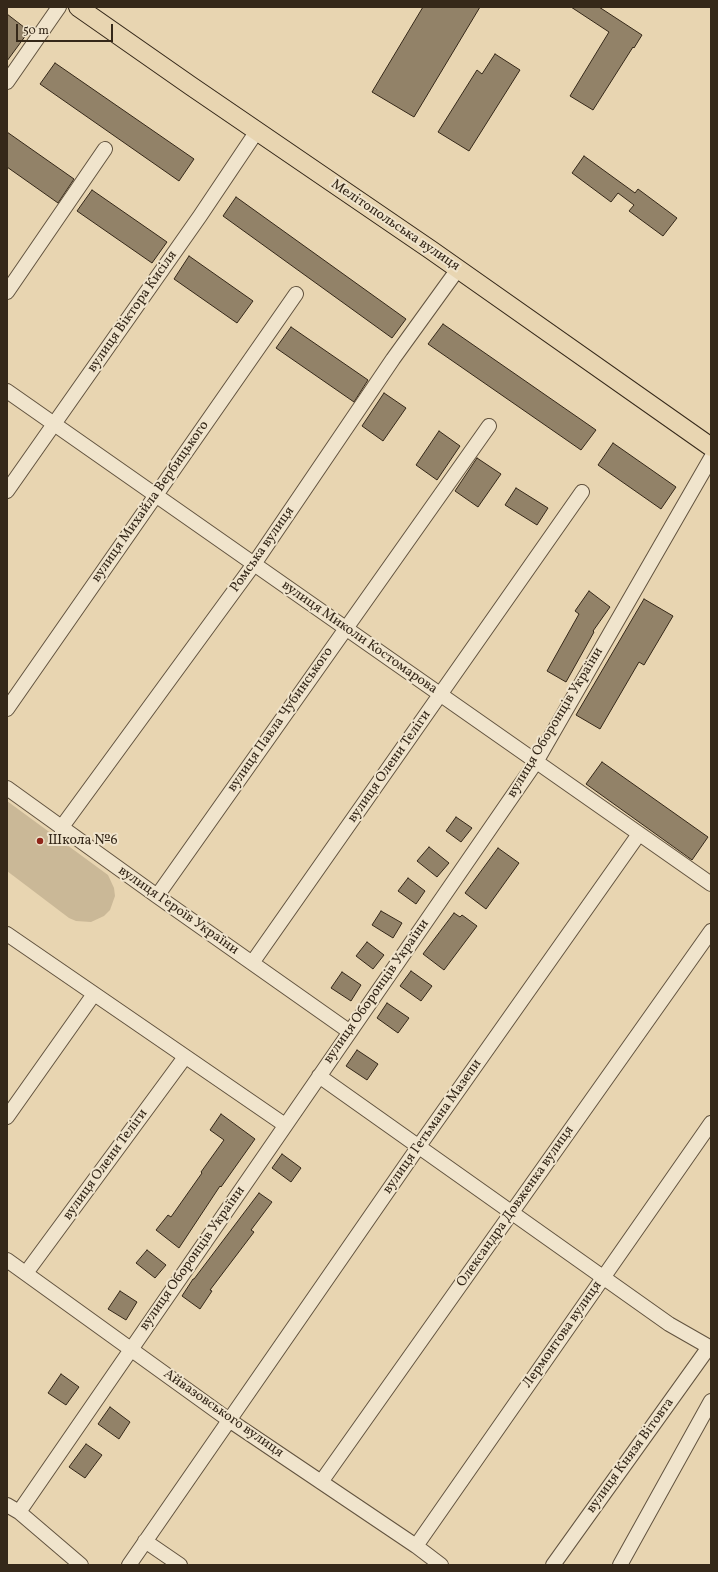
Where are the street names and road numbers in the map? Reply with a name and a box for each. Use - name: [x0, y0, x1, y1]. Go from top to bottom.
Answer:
- street label: Мелітопольська вулиця: [327, 177, 463, 275]
- street label: вулиця Віктора Кисіля: [85, 248, 181, 376]
- street label: вулиця Михайла Вербицького: [89, 418, 213, 586]
- street label: Ромська вулиця: [227, 504, 299, 596]
- street label: вулиця Миколи Костомарова: [278, 578, 440, 698]
- street label: вулиця Павла Чубинського: [224, 644, 338, 796]
- street label: вулиця Оборонців України: [504, 645, 608, 801]
- street label: вулиця Олени Теліги: [345, 708, 435, 826]
- street label: вулиця Героїв України: [114, 863, 242, 959]
- street label: вулиця Оборонців України: [321, 917, 433, 1067]
- street label: вулиця Гетьмана Мазепи: [380, 1056, 486, 1198]
- street label: вулиця Олени Теліги: [60, 1106, 152, 1224]
- street label: Олександра Довженка вулиця: [454, 1123, 578, 1291]
- street label: вулиця Оборонців України: [137, 1184, 249, 1334]
- street label: Лермонтова вулиця: [520, 1278, 606, 1392]
- street label: Айвазовського вулиця: [160, 1366, 286, 1462]
- street label: вулиця Князя Вітовта: [584, 1395, 678, 1517]

